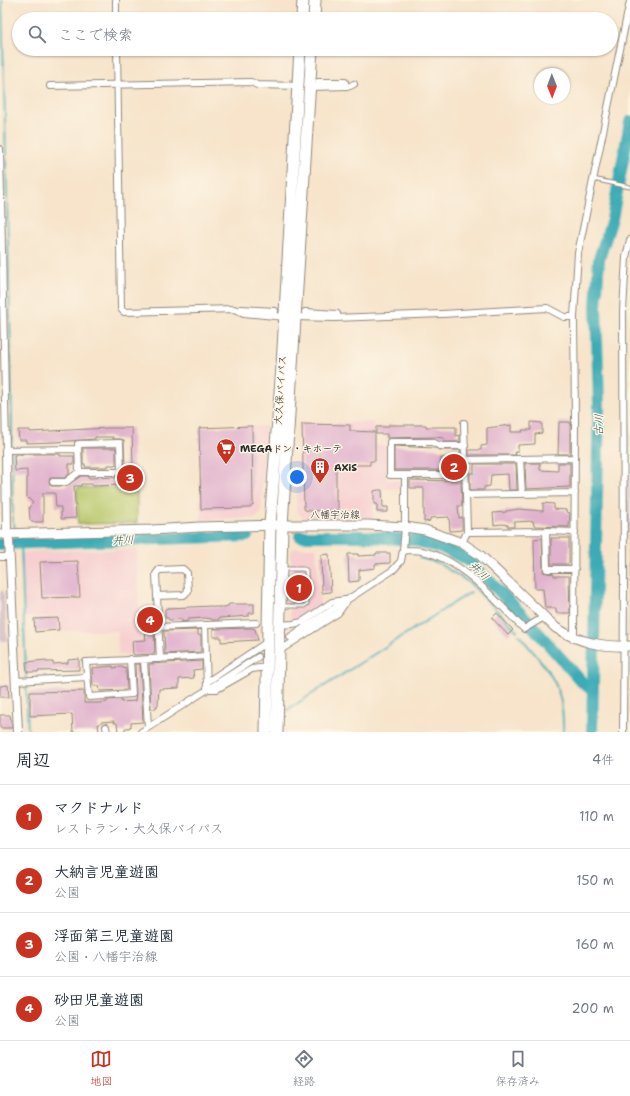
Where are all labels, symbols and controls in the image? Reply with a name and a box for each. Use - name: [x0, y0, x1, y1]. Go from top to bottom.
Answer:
- search box: [12, 12, 618, 56]
- icon: search: [26, 23, 48, 45]
- text: ここで検索: [58, 25, 133, 45]
- north arrow: [534, 68, 570, 104]
- street label: 大久保バイパス: [271, 355, 289, 425]
- water label: 古川: [591, 414, 607, 436]
- supermarket icon: MEGAドン・キホーテ: [215, 437, 237, 465]
- place label: MEGAドン・キホーテ: [240, 442, 342, 455]
- pin: 2: [441, 452, 467, 482]
- building icon: AXiS: [309, 456, 331, 484]
- place label: AXiS: [334, 461, 357, 474]
- pin: 3: [117, 463, 143, 493]
- your location: [287, 467, 307, 487]
- street label: 八幡宇治線: [310, 508, 360, 521]
- water label: 井川: [112, 532, 134, 548]
- water label: 井川: [466, 558, 492, 584]
- pin: 1: [286, 573, 312, 603]
- pin: 4: [137, 605, 163, 635]
- text: 周辺: [16, 749, 50, 771]
- text: 4件: [592, 751, 614, 768]
- text: マクドナルド: [54, 798, 143, 818]
- text: 1: [26, 808, 32, 825]
- text: 110 m: [579, 808, 614, 825]
- text: レストラン · 大久保バイパス: [54, 820, 223, 837]
- text: 大納言児童遊園: [54, 862, 159, 882]
- text: 2: [24, 872, 34, 889]
- text: 150 m: [576, 872, 614, 889]
- text: 公園: [54, 884, 80, 901]
- text: 浮面第三児童遊園: [54, 926, 174, 946]
- text: 3: [24, 936, 34, 953]
- text: 160 m: [576, 936, 614, 953]
- text: 公園 · 八幡宇治線: [54, 948, 158, 965]
- text: 砂田児童遊園: [54, 990, 144, 1010]
- text: 4: [24, 1000, 34, 1017]
- text: 200 m: [572, 1000, 614, 1017]
- text: 公園: [54, 1012, 80, 1029]
- tab: 地図: [90, 1048, 112, 1089]
- tab: 経路: [293, 1048, 315, 1089]
- tab: 保存済み: [496, 1048, 540, 1089]

